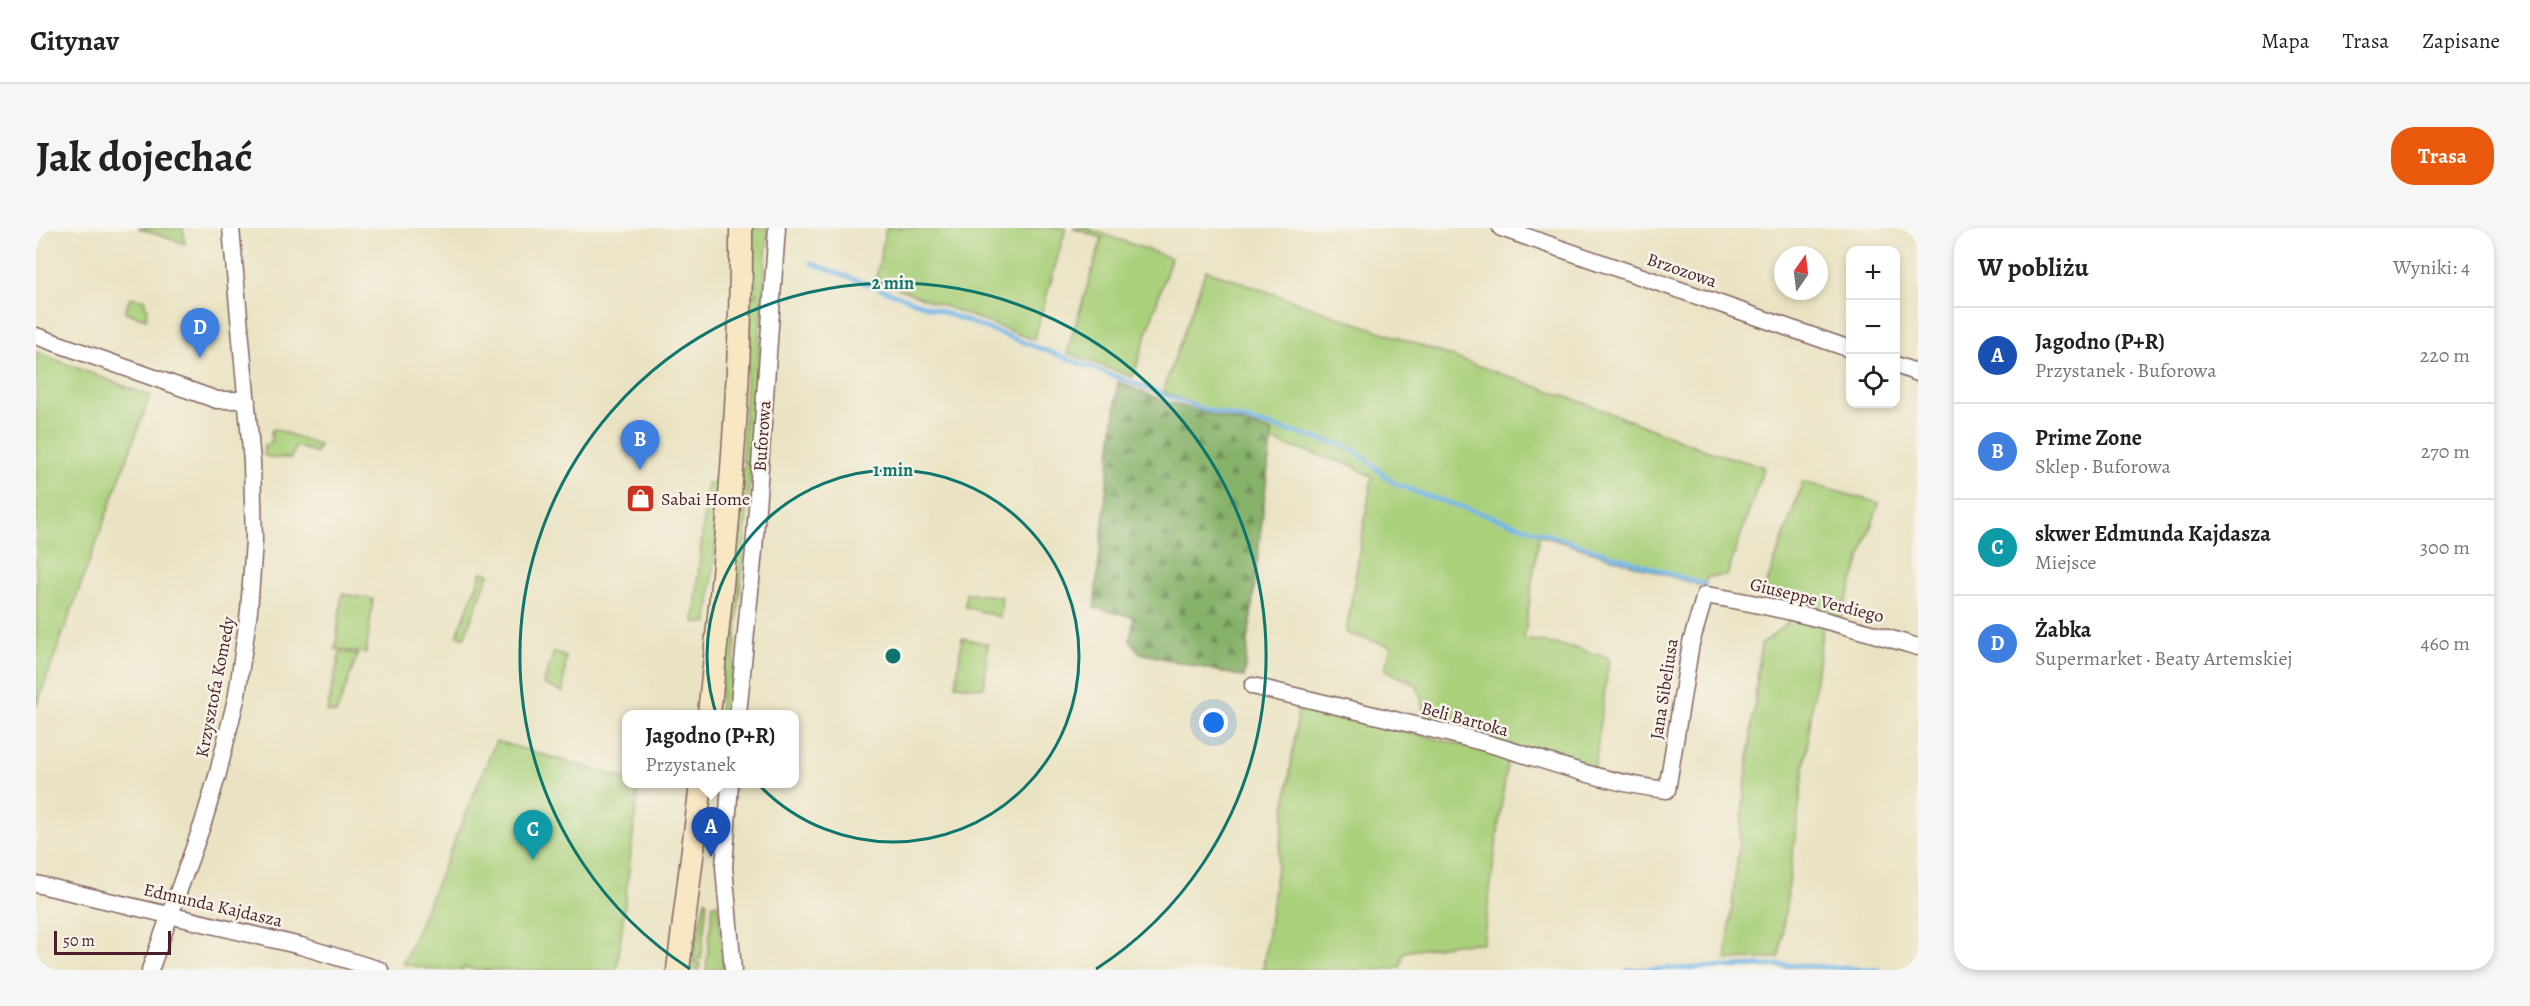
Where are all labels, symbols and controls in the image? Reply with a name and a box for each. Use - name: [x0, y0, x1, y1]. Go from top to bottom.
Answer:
- text: Citynav: [30, 22, 119, 60]
- text: Mapa: [2261, 27, 2309, 55]
- text: Trasa: [2342, 27, 2389, 55]
- text: Zapisane: [2422, 27, 2500, 55]
- button: Trasa: [2391, 127, 2494, 185]
- text: Jak dojechać: [36, 128, 253, 185]
- north arrow: [1774, 246, 1828, 300]
- map controls: [1846, 246, 1900, 408]
- button: +: [1846, 246, 1900, 300]
- street label: Brzozowa: [1644, 247, 1721, 293]
- text: W pobliżu: [1978, 250, 2089, 285]
- text: Wyniki: 4: [2393, 254, 2470, 281]
- text: 2 min: [872, 271, 914, 295]
- button: −: [1846, 300, 1900, 354]
- pin: D: [180, 308, 220, 358]
- text: Jagodno (P+R): [2035, 327, 2165, 357]
- text: A: [1991, 342, 2004, 369]
- text: 220 m: [2420, 342, 2470, 369]
- button: locate: [1846, 354, 1900, 408]
- text: Przystanek · Buforowa: [2035, 357, 2216, 384]
- street label: Buforowa: [748, 399, 776, 472]
- pin: B: [620, 420, 660, 470]
- text: Prime Zone: [2035, 423, 2142, 453]
- text: B: [1991, 438, 2004, 465]
- text: 270 m: [2421, 438, 2470, 465]
- text: Sklep · Buforowa: [2035, 453, 2171, 480]
- text: 1 min: [873, 458, 913, 482]
- shop icon: Sabai Home: [624, 483, 656, 515]
- place label: Sabai Home: [661, 487, 750, 511]
- text: skwer Edmunda Kajdasza: [2035, 519, 2271, 549]
- text: C: [1991, 534, 2004, 561]
- text: 300 m: [2420, 534, 2470, 561]
- text: Miejsce: [2035, 549, 2097, 576]
- street label: Giuseppe Verdiego: [1747, 572, 1887, 628]
- street label: Krzysztofa Komedy: [190, 614, 241, 760]
- text: Żabka: [2035, 615, 2091, 645]
- text: D: [1991, 630, 2004, 657]
- text: 460 m: [2420, 630, 2470, 657]
- street label: Jana Sibeliusa: [1644, 636, 1684, 741]
- text: Supermarket · Beaty Artemskiej: [2035, 645, 2292, 672]
- centre of rings: [883, 646, 903, 666]
- street label: Beli Bartoka: [1419, 696, 1512, 742]
- your location: [1199, 708, 1228, 737]
- popup: [622, 710, 799, 788]
- text: Jagodno (P+R): [646, 721, 775, 751]
- text: Przystanek: [646, 751, 736, 778]
- pin: A: [692, 808, 730, 857]
- pin: C: [514, 810, 552, 860]
- street label: Edmunda Kajdasza: [141, 877, 285, 933]
- scale bar: [54, 928, 171, 956]
- text: 50 m: [63, 930, 95, 952]

